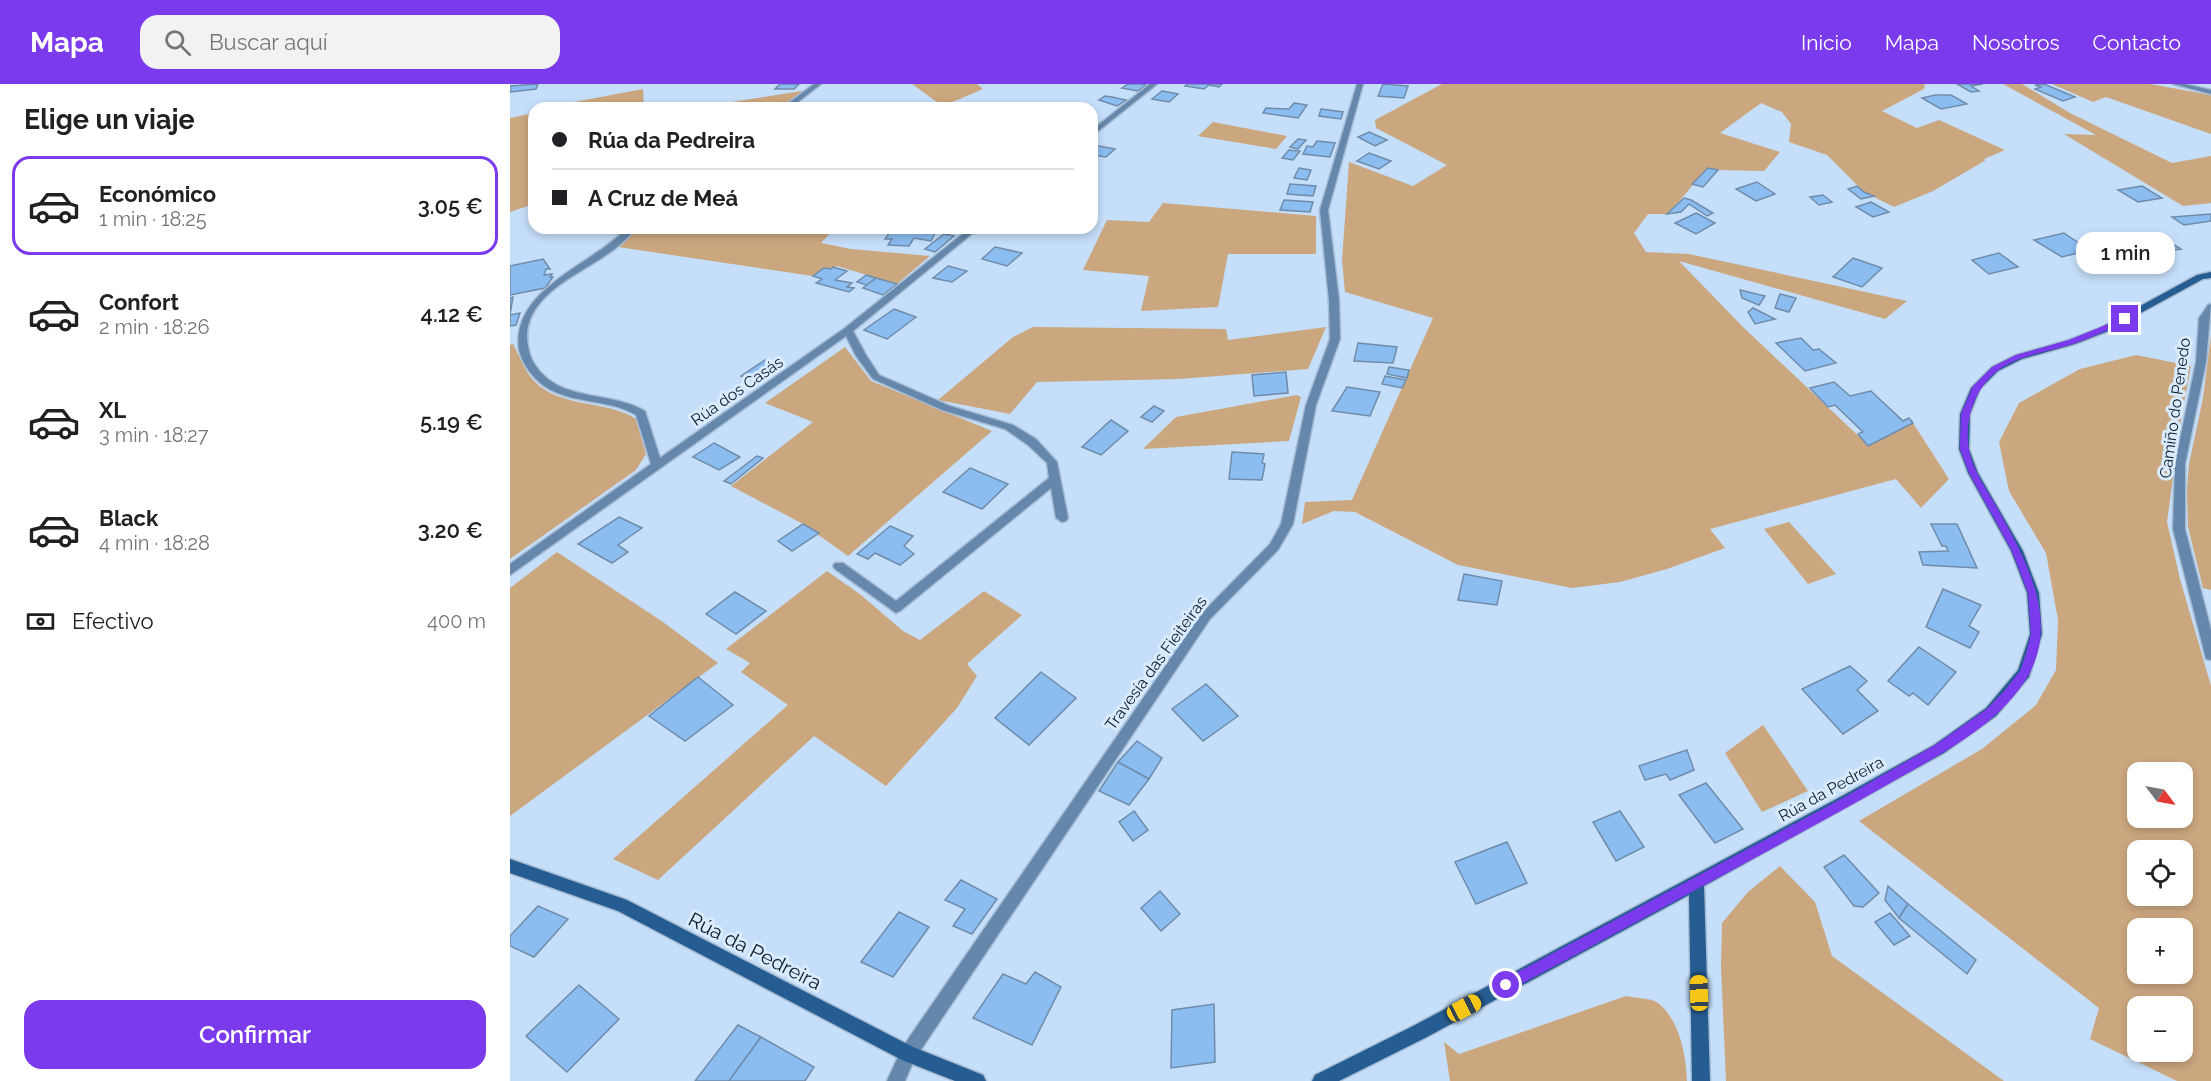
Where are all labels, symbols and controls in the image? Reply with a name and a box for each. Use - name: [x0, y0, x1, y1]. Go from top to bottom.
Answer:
- search box: [140, 15, 560, 69]
- text: Mapa: [30, 26, 104, 59]
- icon: search: [161, 26, 194, 59]
- text: Buscar aquí: [209, 29, 328, 55]
- text: Inicio: [1801, 30, 1852, 55]
- text: Mapa: [1885, 30, 1939, 55]
- text: Nosotros: [1972, 30, 2060, 55]
- text: Contacto: [2093, 30, 2181, 55]
- text: Elige un viaje: [24, 104, 195, 135]
- text: Rúa da Pedreira: [588, 127, 755, 153]
- icon: car: [27, 179, 81, 233]
- text: Económico: [99, 181, 216, 207]
- text: A Cruz de Meá: [588, 185, 738, 211]
- text: 3.05 €: [418, 193, 483, 219]
- text: 1 min · 18:25: [99, 207, 207, 231]
- callout: 1 min: [2076, 232, 2174, 274]
- text: 1 min: [2101, 241, 2150, 265]
- icon: car: [27, 287, 81, 341]
- text: Confort: [99, 289, 179, 315]
- text: 4.12 €: [420, 301, 483, 327]
- route end: [2111, 305, 2138, 332]
- text: 2 min · 18:26: [99, 315, 210, 339]
- street label: Camiño do Penedo: [2156, 336, 2194, 480]
- street label: Rúa dos Casás: [687, 352, 787, 430]
- icon: car: [27, 395, 81, 449]
- text: XL: [99, 397, 126, 423]
- text: 5.19 €: [420, 409, 483, 435]
- text: 3 min · 18:27: [99, 423, 208, 447]
- icon: car: [27, 503, 81, 557]
- text: Black: [99, 505, 158, 531]
- text: 3.20 €: [418, 517, 483, 543]
- text: 4 min · 18:28: [99, 531, 210, 555]
- street label: Travesía das Fieiteiras: [1101, 592, 1211, 733]
- icon: cash: [24, 605, 57, 638]
- text: Efectivo: [72, 608, 154, 634]
- text: 400 m: [427, 609, 486, 633]
- street label: Rúa da Pedreira: [1775, 752, 1887, 826]
- north arrow: [2127, 762, 2193, 828]
- map controls: [2127, 762, 2193, 1062]
- button: locate: [2127, 840, 2193, 906]
- street label: Rúa da Pedreira: [684, 907, 826, 995]
- button: +: [2127, 918, 2193, 984]
- route start: [1492, 971, 1519, 998]
- car: [1689, 975, 1709, 1011]
- car: [1444, 992, 1484, 1024]
- button: −: [2127, 996, 2193, 1062]
- button: Confirmar: [24, 1000, 486, 1069]

